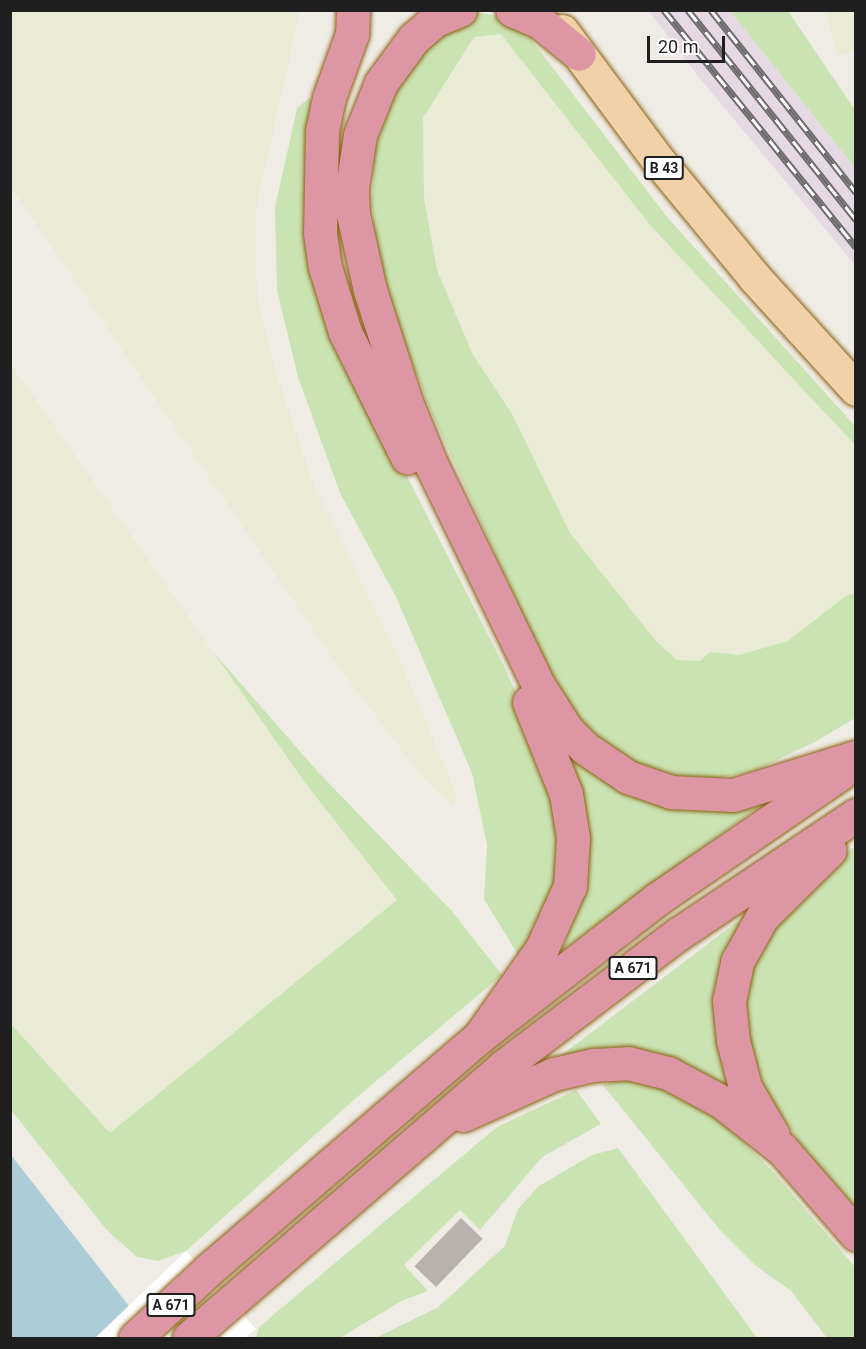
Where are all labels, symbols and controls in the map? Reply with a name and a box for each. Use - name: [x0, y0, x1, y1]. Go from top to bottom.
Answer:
- scale bar: [650, 24, 728, 62]
- text: 20 m: [658, 36, 698, 57]
- road number: B 43: [643, 157, 685, 179]
- road number: A 671: [608, 957, 658, 979]
- road number: A 671: [146, 1294, 196, 1316]

